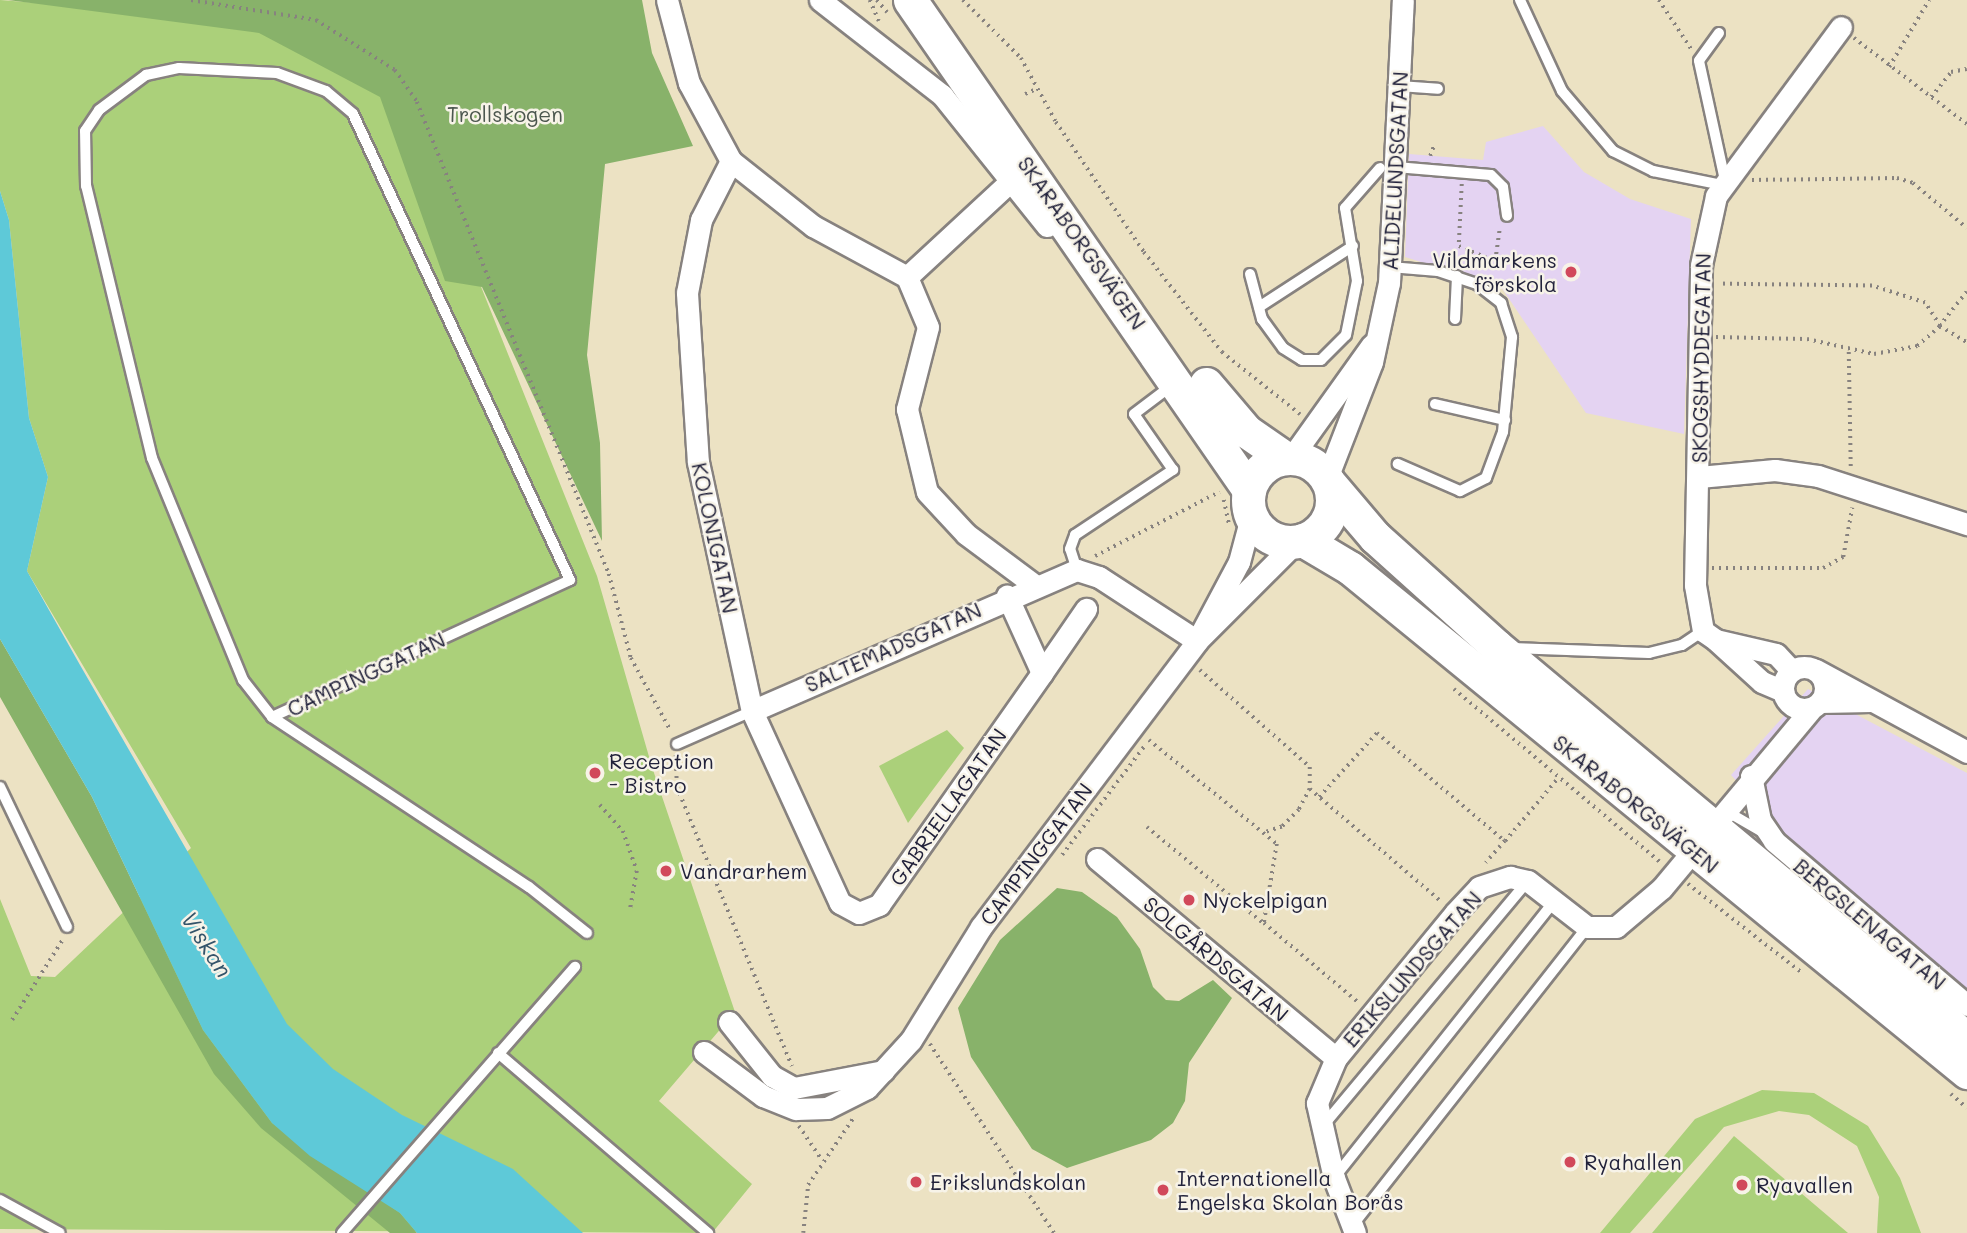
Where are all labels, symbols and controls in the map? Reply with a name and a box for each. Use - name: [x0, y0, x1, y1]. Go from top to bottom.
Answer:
- street label: ALIDELUNDSGATAN: [1377, 71, 1413, 271]
- park label: Trollskogen: [447, 101, 563, 127]
- street label: SKARABORGSVÄGEN: [1013, 152, 1151, 334]
- place label: Vildmarkens förskola: [1432, 247, 1557, 297]
- street label: SKOGSHYDDEGATAN: [1687, 253, 1715, 463]
- marker: Vildmarkens förskola: [1563, 264, 1579, 280]
- street label: KOLONIGATAN: [687, 460, 743, 616]
- street label: SALTEMADSGATAN: [801, 597, 985, 697]
- street label: CAMPINGGATAN: [283, 626, 449, 722]
- street label: GABRIELLAGATAN: [884, 723, 1012, 891]
- street label: SKARABORGSVÄGEN: [1548, 730, 1724, 878]
- place label: Reception - Bistro: [609, 748, 714, 798]
- marker: Reception - Bistro: [587, 765, 603, 781]
- street label: CAMPINGGATAN: [974, 778, 1098, 930]
- street label: BERGSLENAGATAN: [1789, 853, 1951, 995]
- place label: Vandrarhem: [680, 858, 807, 884]
- marker: Vandrarhem: [658, 863, 674, 879]
- street label: ERIKSLUNDSGATAN: [1338, 886, 1486, 1052]
- place label: Nyckelpigan: [1203, 887, 1328, 913]
- street label: SOLGÅRDSGATAN: [1139, 891, 1293, 1027]
- marker: Nyckelpigan: [1181, 892, 1197, 908]
- water label: Viskan: [176, 906, 238, 982]
- place label: Ryahallen: [1584, 1149, 1682, 1175]
- marker: Ryahallen: [1562, 1154, 1578, 1170]
- place label: Internationella Engelska Skolan Borås: [1177, 1165, 1404, 1215]
- place label: Erikslundskolan: [930, 1169, 1086, 1195]
- place label: Ryavallen: [1756, 1172, 1853, 1198]
- marker: Erikslundskolan: [908, 1174, 924, 1190]
- marker: Ryavallen: [1734, 1177, 1750, 1193]
- marker: Internationella Engelska Skolan Borås: [1155, 1182, 1171, 1198]

